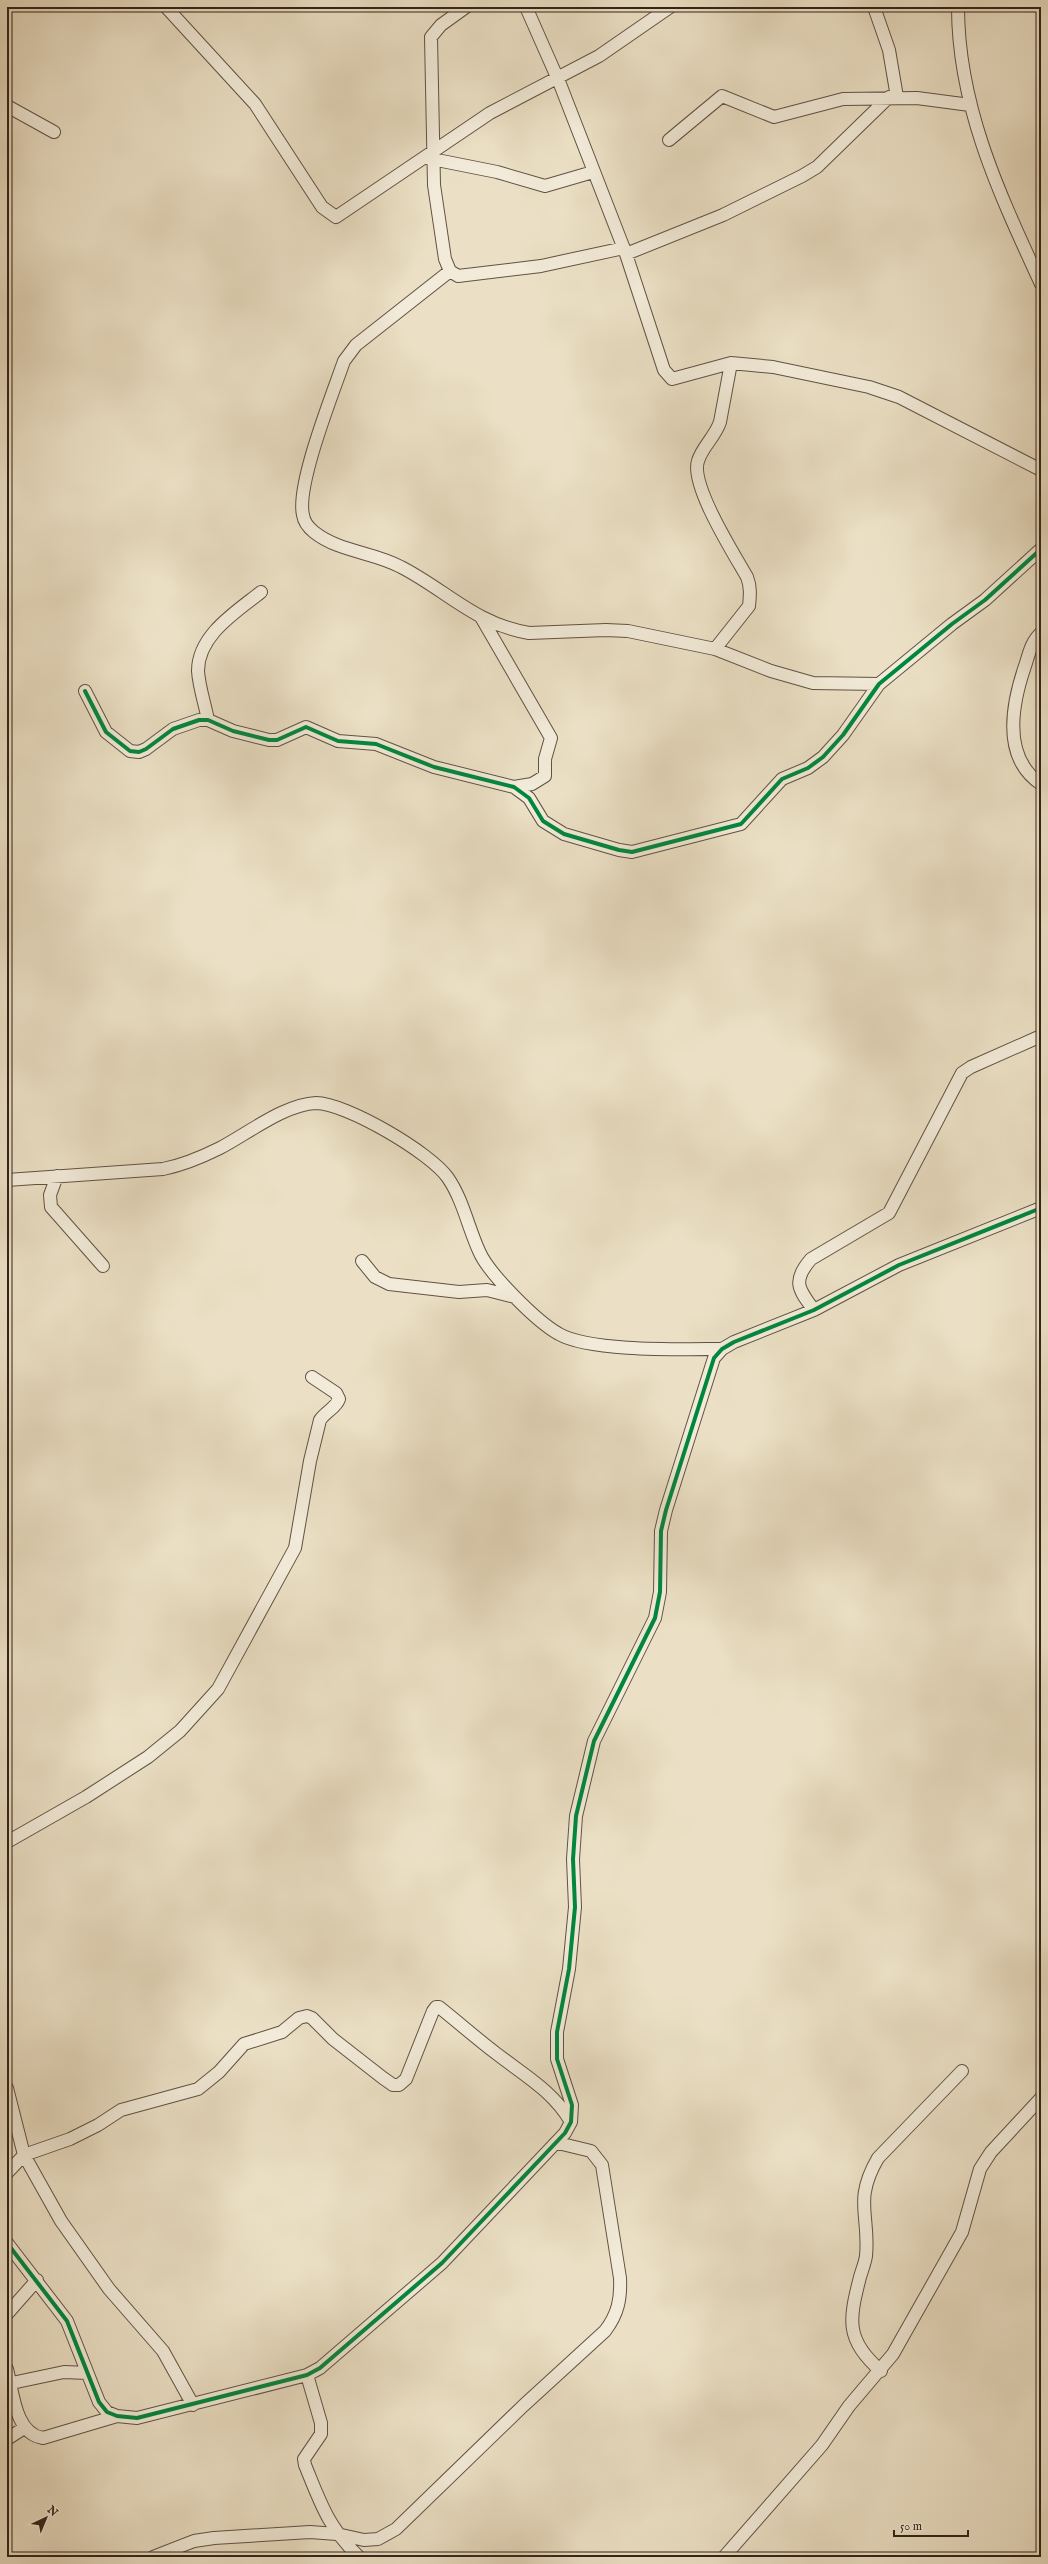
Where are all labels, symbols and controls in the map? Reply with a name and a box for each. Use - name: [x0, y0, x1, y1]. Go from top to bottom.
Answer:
- north arrow: [26, 2498, 66, 2538]
- text: N: [43, 2502, 61, 2520]
- scale bar: [894, 2512, 968, 2538]
- text: 50 m: [900, 2519, 922, 2534]

